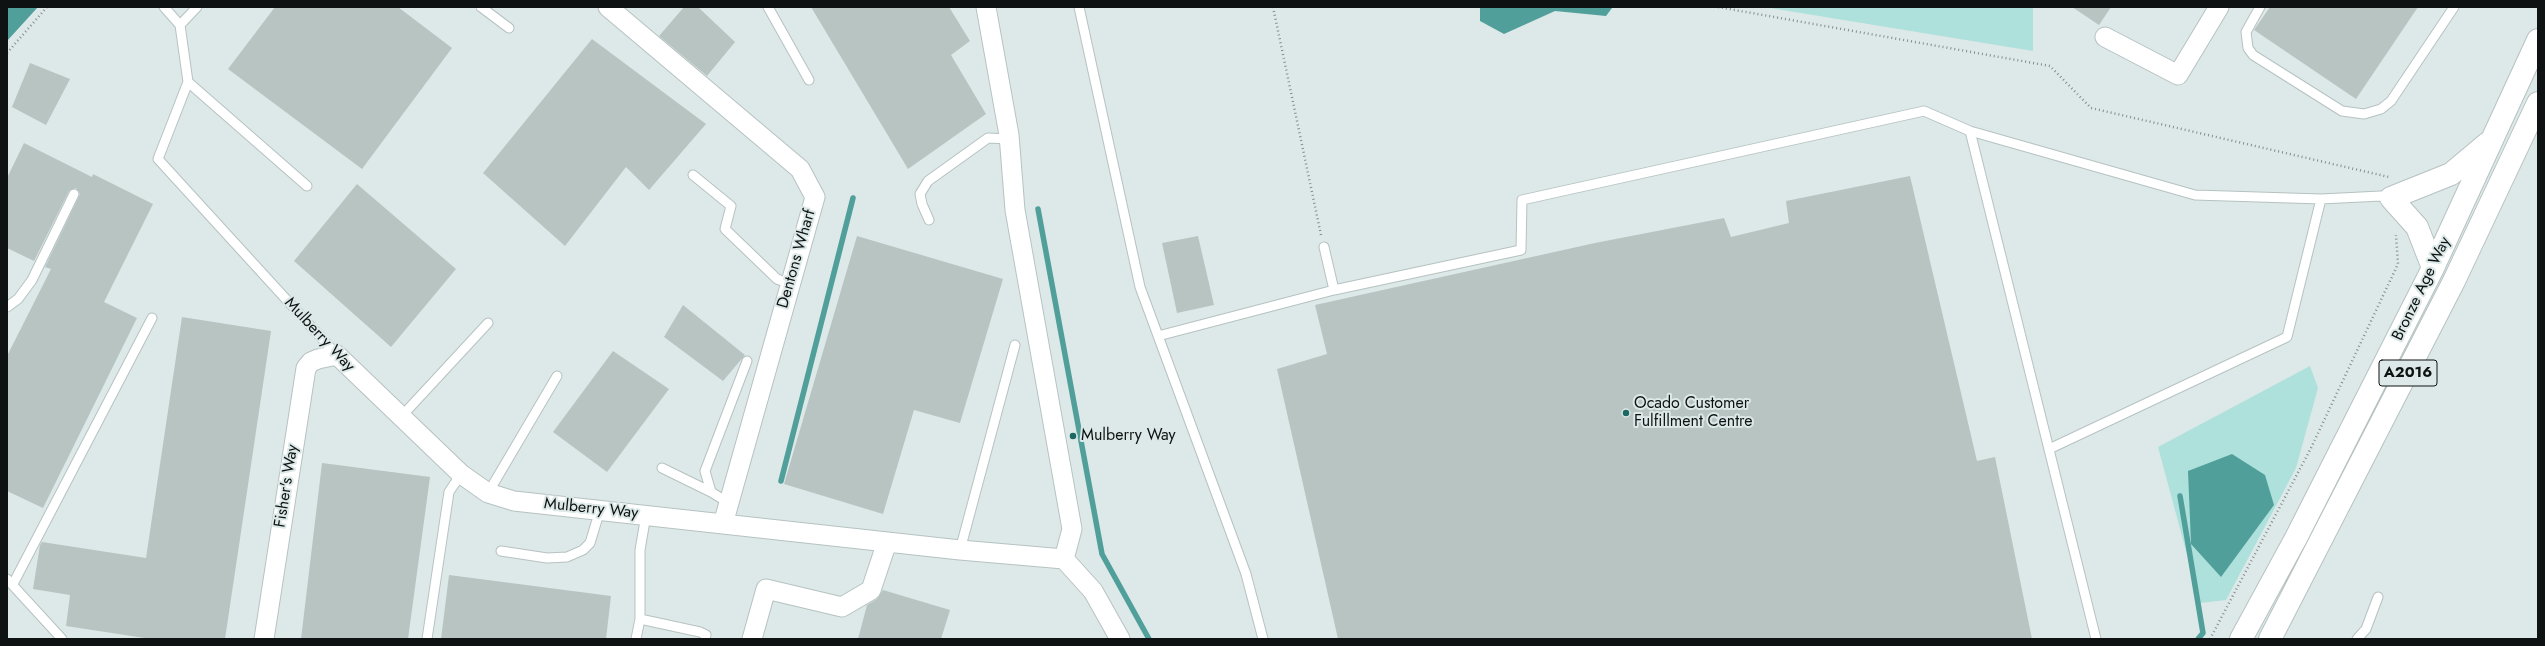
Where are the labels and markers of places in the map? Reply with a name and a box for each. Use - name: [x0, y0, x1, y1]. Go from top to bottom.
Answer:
- place label: Ocado Customer Fulfillment Centre: [1634, 394, 1753, 432]
- marker: Ocado Customer Fulfillment Centre: [1621, 408, 1631, 418]
- place label: Mulberry Way: [1081, 426, 1176, 446]
- marker: Mulberry Way: [1068, 431, 1078, 441]

